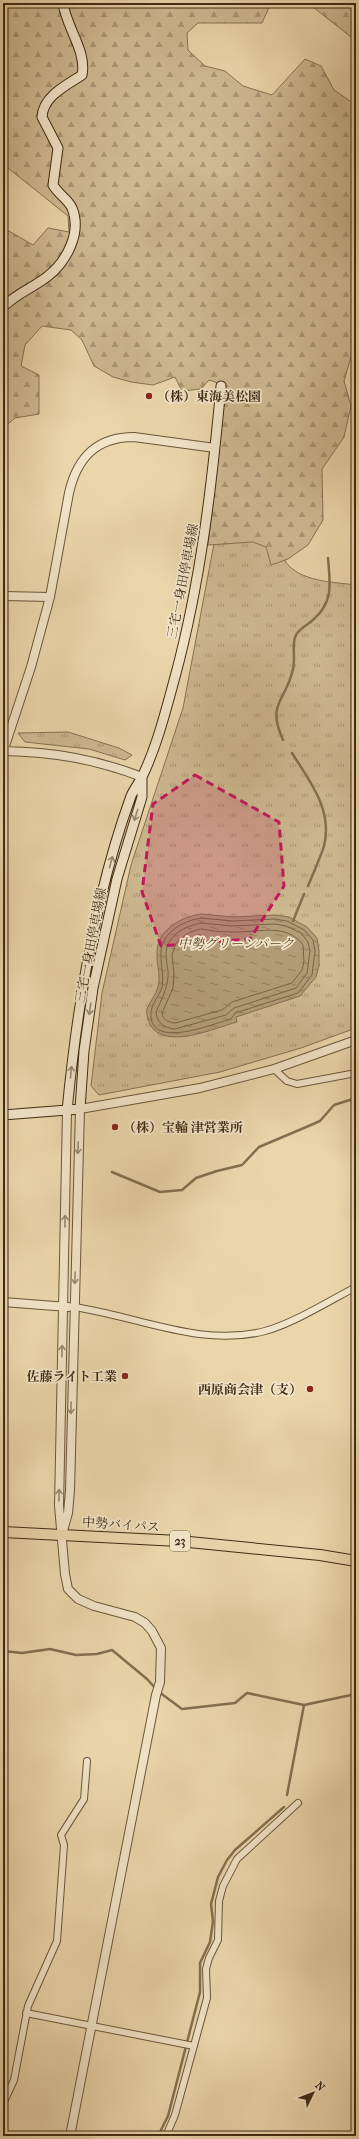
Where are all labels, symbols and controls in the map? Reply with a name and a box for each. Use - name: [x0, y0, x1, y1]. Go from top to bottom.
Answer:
- place label: （株）東海美松園: [157, 389, 261, 404]
- marker: （株）東海美松園: [144, 391, 154, 401]
- street label: 三宅一身田停車場線: [164, 522, 201, 640]
- one-way arrow: [132, 808, 139, 821]
- one-way arrow: [108, 856, 115, 869]
- street label: 三宅一身田停車場線: [72, 886, 109, 1004]
- park label: 中勢グリーンパーク: [178, 936, 294, 951]
- one-way arrow: [86, 1002, 94, 1015]
- one-way arrow: [67, 1066, 74, 1079]
- place label: （株）宝輪 津営業所: [123, 1120, 243, 1135]
- marker: （株）宝輪 津営業所: [110, 1122, 120, 1132]
- one-way arrow: [75, 1141, 82, 1154]
- one-way arrow: [61, 1215, 69, 1228]
- one-way arrow: [71, 1271, 78, 1284]
- one-way arrow: [58, 1345, 66, 1358]
- place label: 佐藤ライト工業: [26, 1369, 117, 1384]
- marker: 佐藤ライト工業: [120, 1371, 130, 1381]
- place label: 西原商会津（支）: [198, 1382, 302, 1397]
- marker: 西原商会津（支）: [305, 1384, 315, 1394]
- one-way arrow: [68, 1401, 75, 1414]
- one-way arrow: [55, 1489, 63, 1502]
- street label: 中勢バイパス: [82, 1514, 160, 1535]
- road number: 23: [170, 1531, 190, 1551]
- north arrow: [293, 2073, 333, 2113]
- text: N: [312, 2079, 328, 2094]

